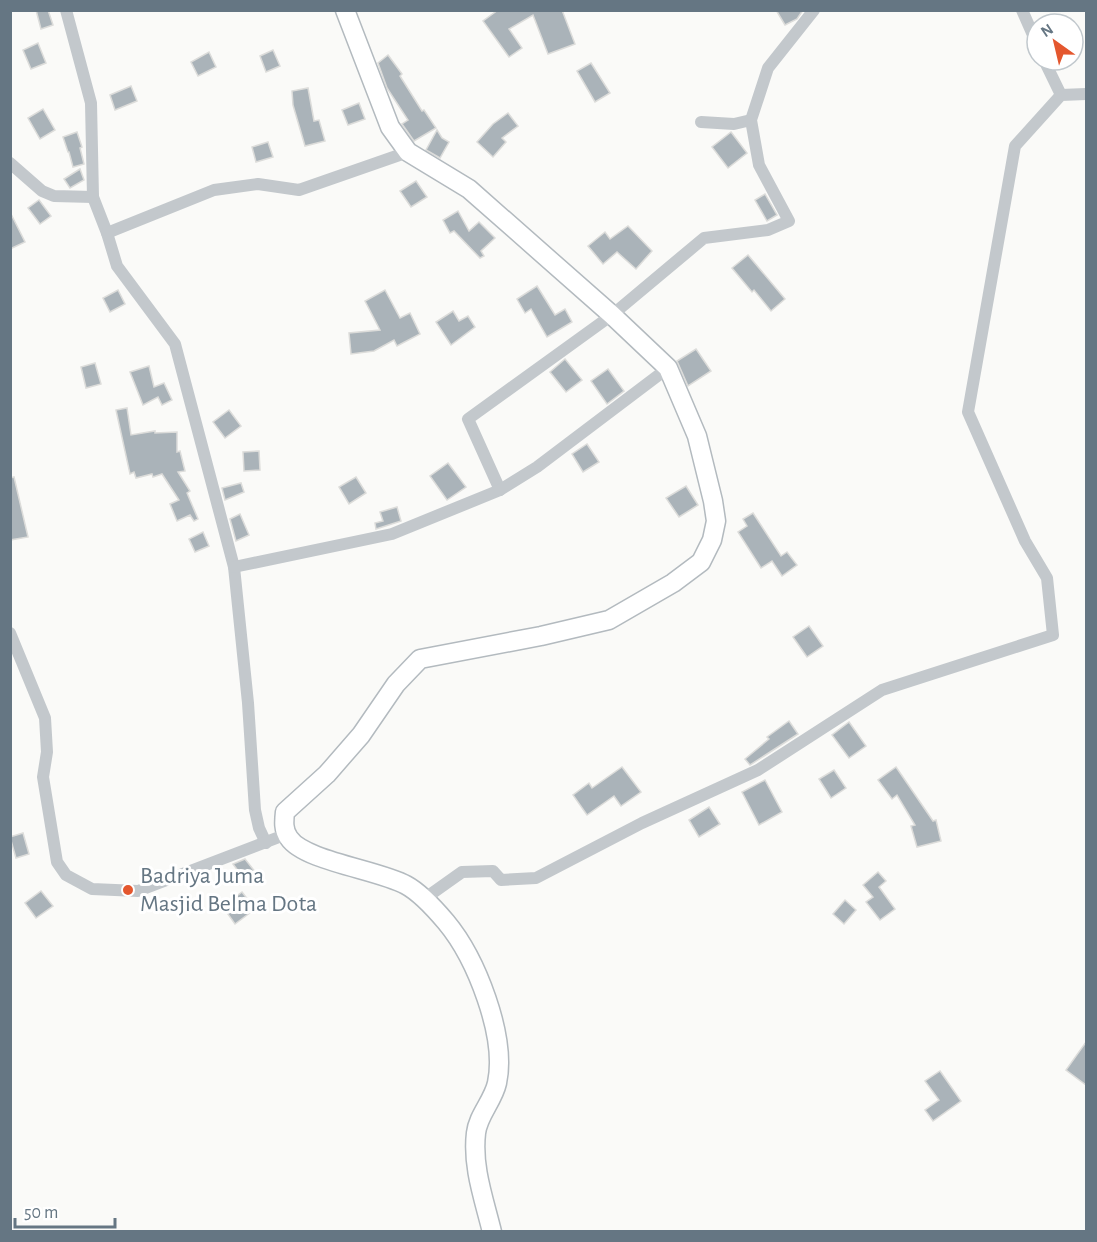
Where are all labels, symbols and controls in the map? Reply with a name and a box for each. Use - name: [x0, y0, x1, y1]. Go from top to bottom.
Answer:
- north arrow: [1025, 12, 1085, 72]
- text: N: [1038, 21, 1056, 40]
- place label: Badriya Juma Masjid Belma Dota: [140, 864, 317, 916]
- marker: Badriya Juma Masjid Belma Dota: [121, 883, 135, 897]
- scale bar: [15, 1191, 116, 1229]
- text: 50 m: [24, 1204, 58, 1222]

